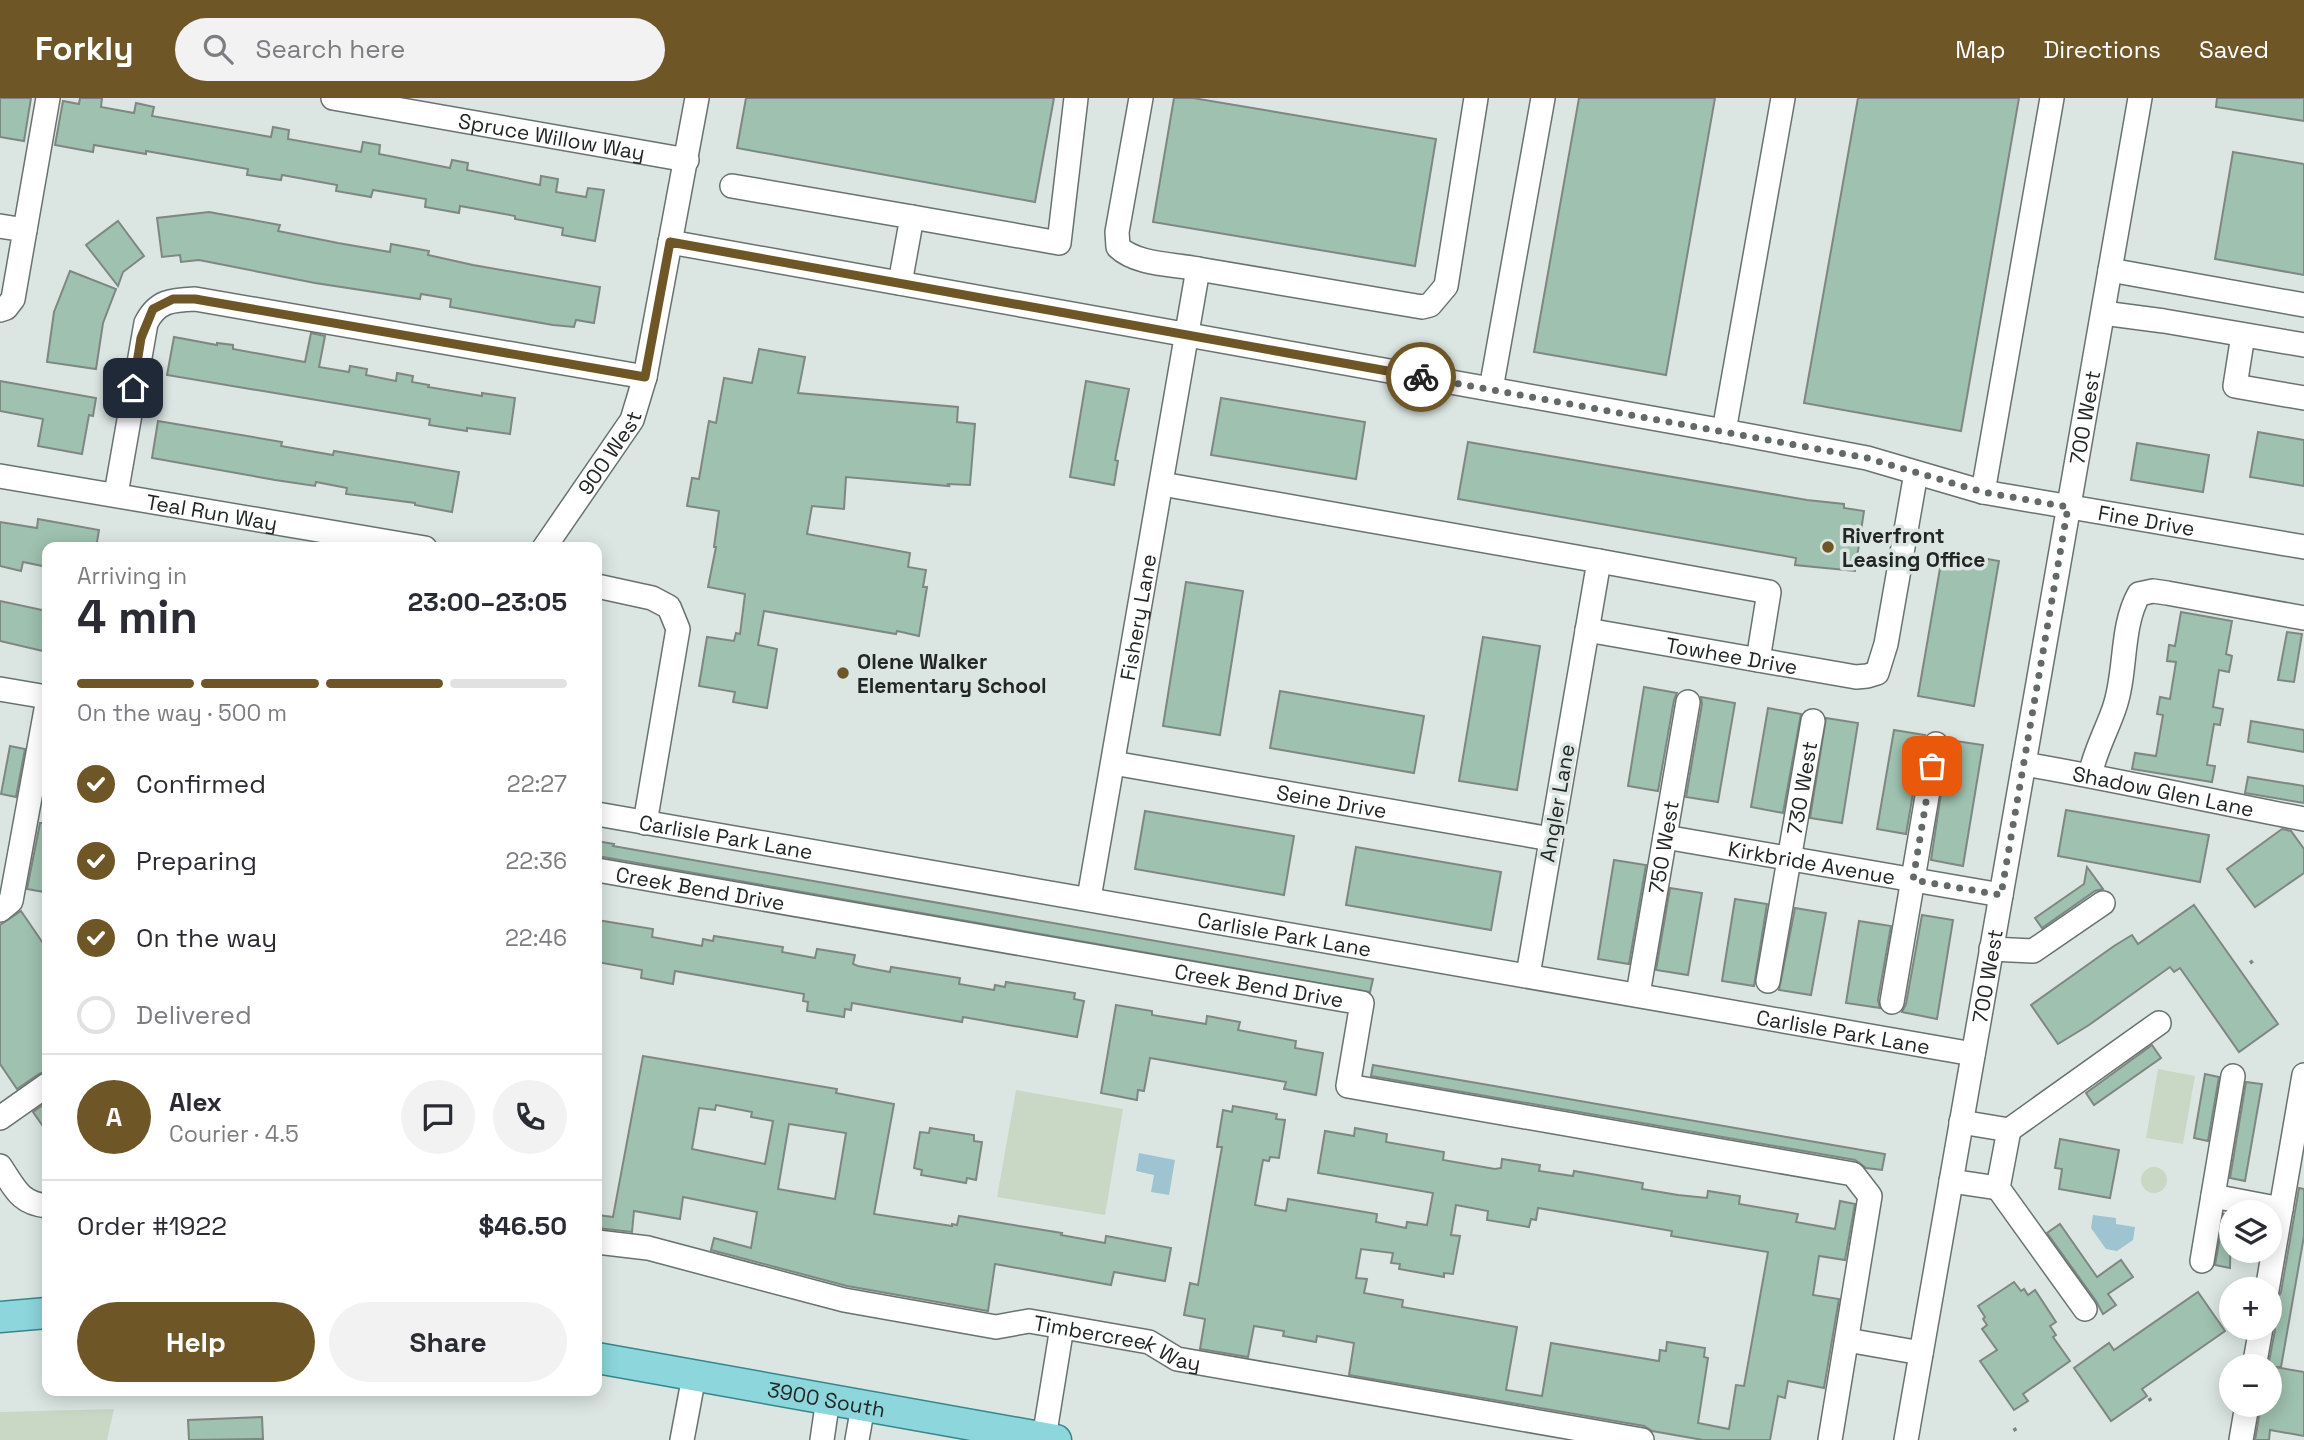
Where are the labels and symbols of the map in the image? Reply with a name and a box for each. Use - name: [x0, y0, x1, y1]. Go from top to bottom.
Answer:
- street label: Spruce Willow Way: [456, 107, 647, 166]
- courier: [1386, 342, 1456, 412]
- pin: [103, 358, 163, 418]
- street label: 700 West: [2063, 368, 2106, 466]
- street label: 900 West: [571, 408, 647, 500]
- street label: Teal Run Way: [144, 488, 280, 536]
- street label: Fine Drive: [2096, 498, 2197, 542]
- place label: Riverfront Leasing Office: [1842, 522, 1985, 573]
- marker: Riverfront Leasing Office: [1820, 539, 1836, 555]
- street label: Fishery Lane: [1113, 552, 1162, 683]
- street label: Towhee Drive: [1664, 631, 1800, 680]
- place label: Olene Walker Elementary School: [857, 648, 1047, 699]
- marker: Olene Walker Elementary School: [835, 665, 851, 681]
- pin: [1902, 736, 1962, 796]
- street label: 730 West: [1780, 739, 1823, 837]
- street label: Angler Lane: [1533, 742, 1581, 864]
- street label: Shadow Glen Lane: [2070, 759, 2256, 822]
- street label: Seine Drive: [1274, 778, 1389, 824]
- street label: 750 West: [1642, 798, 1684, 896]
- street label: Carlisle Park Lane: [637, 808, 815, 865]
- street label: Kirkbride Avenue: [1726, 835, 1897, 890]
- street label: Creek Bend Drive: [614, 860, 787, 916]
- street label: Carlisle Park Lane: [1196, 906, 1374, 962]
- street label: 700 West: [1965, 927, 2008, 1025]
- street label: Creek Bend Drive: [1172, 957, 1346, 1013]
- street label: Carlisle Park Lane: [1754, 1003, 1932, 1060]
- street label: Timbercreek Way: [1032, 1309, 1203, 1376]
- street label: 3900 South: [765, 1375, 887, 1423]

